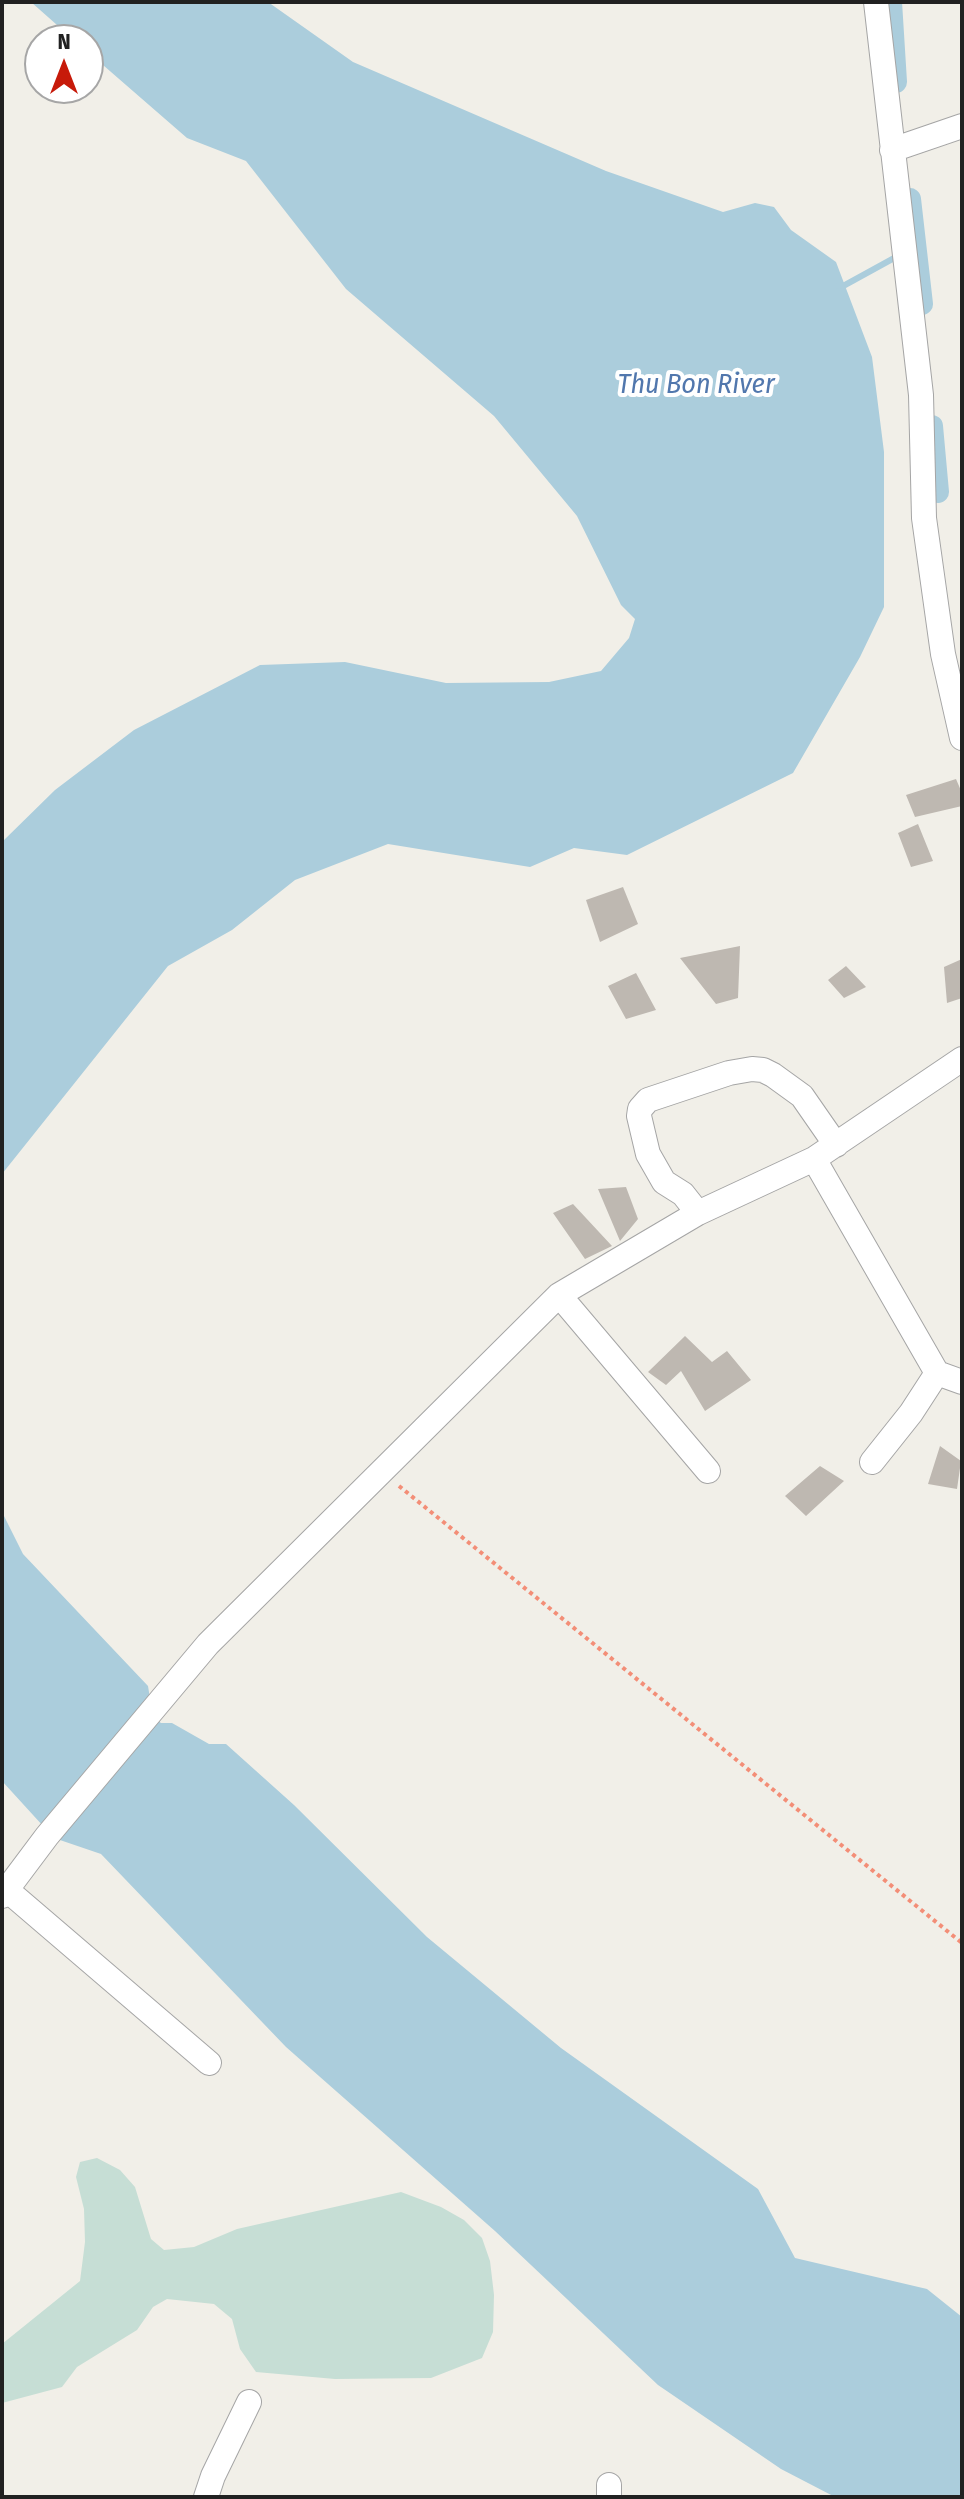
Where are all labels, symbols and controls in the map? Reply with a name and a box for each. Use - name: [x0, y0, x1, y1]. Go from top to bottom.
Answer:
- north arrow: [24, 24, 104, 104]
- text: N: [57, 28, 71, 55]
- water label: Thu Bon River: [617, 368, 775, 402]

